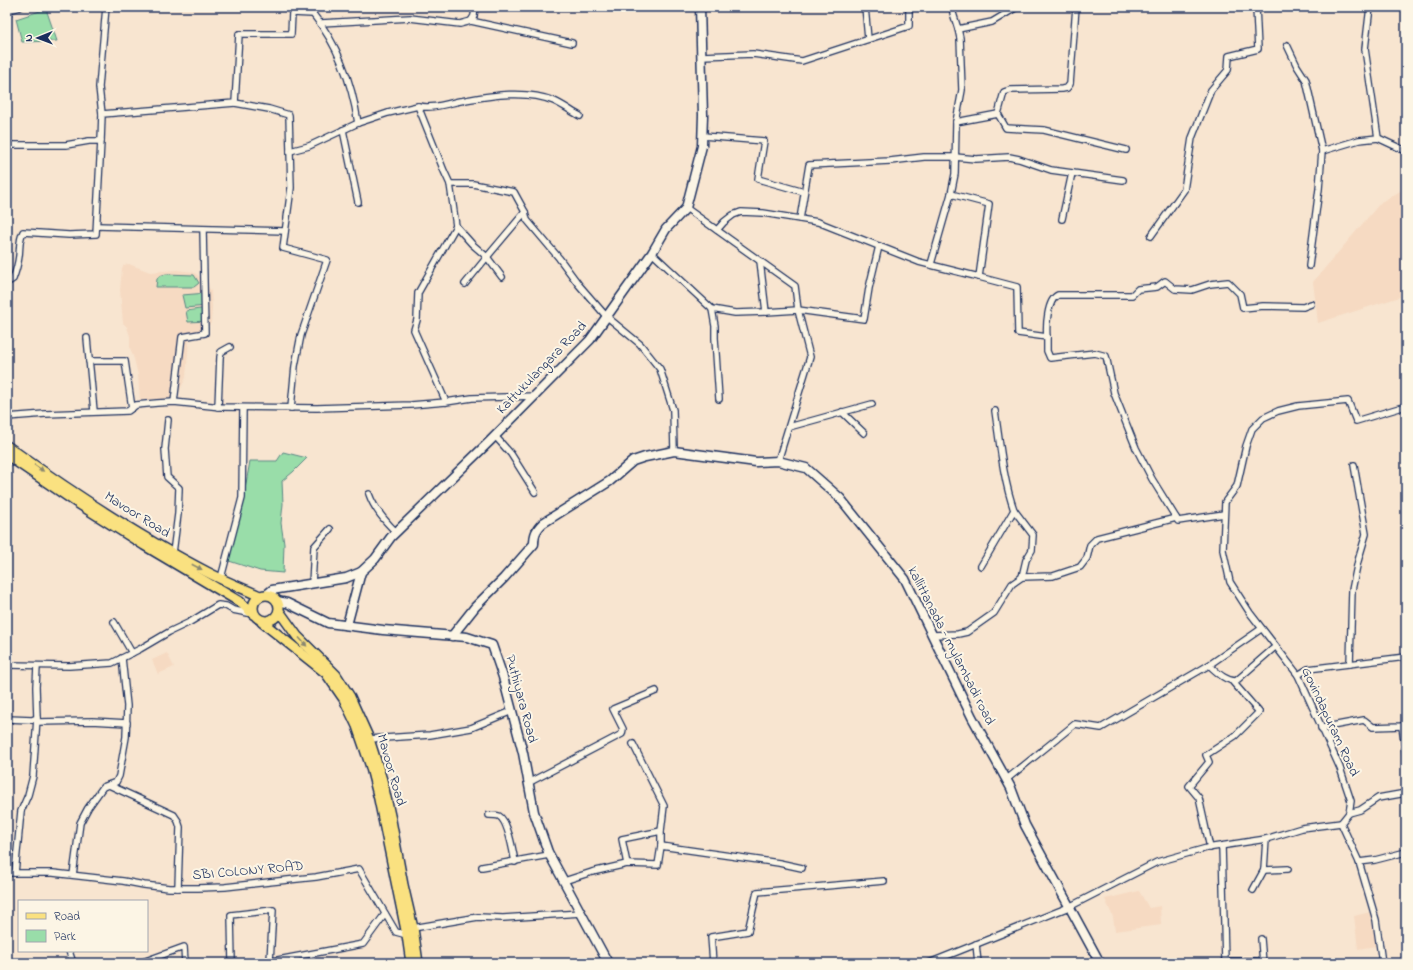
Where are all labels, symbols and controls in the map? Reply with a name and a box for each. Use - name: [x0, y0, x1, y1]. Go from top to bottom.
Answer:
- north arrow: [18, 18, 58, 58]
- text: N: [21, 34, 37, 42]
- street label: Kattukulangara Road: [492, 317, 593, 420]
- one-way arrow: [34, 464, 44, 472]
- street label: Mavoor Road: [100, 486, 174, 544]
- one-way arrow: [191, 563, 202, 570]
- street label: kallittanada - mylambadi road: [901, 563, 1000, 729]
- one-way arrow: [298, 637, 307, 647]
- street label: Puthiyara Road: [498, 653, 543, 746]
- street label: Govindapuram Road: [1295, 664, 1365, 780]
- street label: Mavoor Road: [371, 731, 411, 809]
- street label: SBI COLONY ROAD: [192, 856, 304, 886]
- legend: [18, 900, 148, 952]
- text: Road: [54, 908, 80, 926]
- text: Park: [54, 928, 76, 946]

